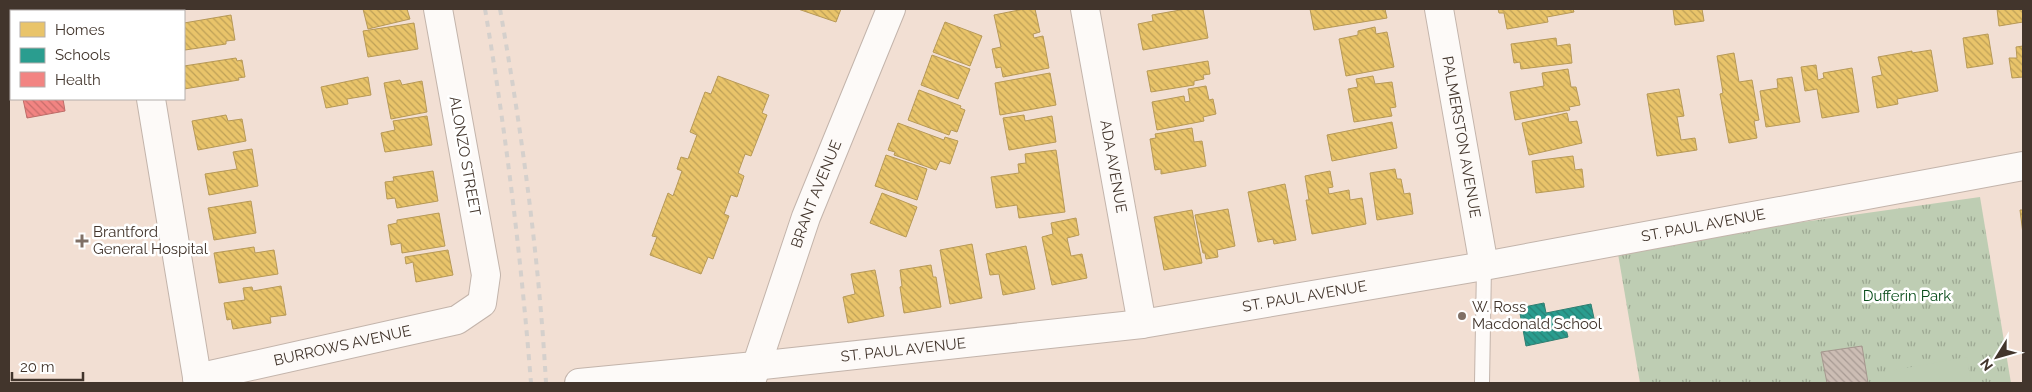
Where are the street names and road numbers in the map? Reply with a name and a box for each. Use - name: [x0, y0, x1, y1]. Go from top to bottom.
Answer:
- street label: PALMERSTON AVENUE: [1438, 55, 1484, 220]
- street label: ALONZO STREET: [446, 95, 484, 217]
- street label: ADA AVENUE: [1096, 118, 1131, 214]
- street label: BRANT AVENUE: [787, 138, 845, 250]
- street label: ST. PAUL AVENUE: [1640, 205, 1767, 246]
- street label: ST. PAUL AVENUE: [1241, 277, 1368, 316]
- street label: BURROWS AVENUE: [272, 321, 413, 370]
- street label: ST. PAUL AVENUE: [840, 334, 967, 366]

